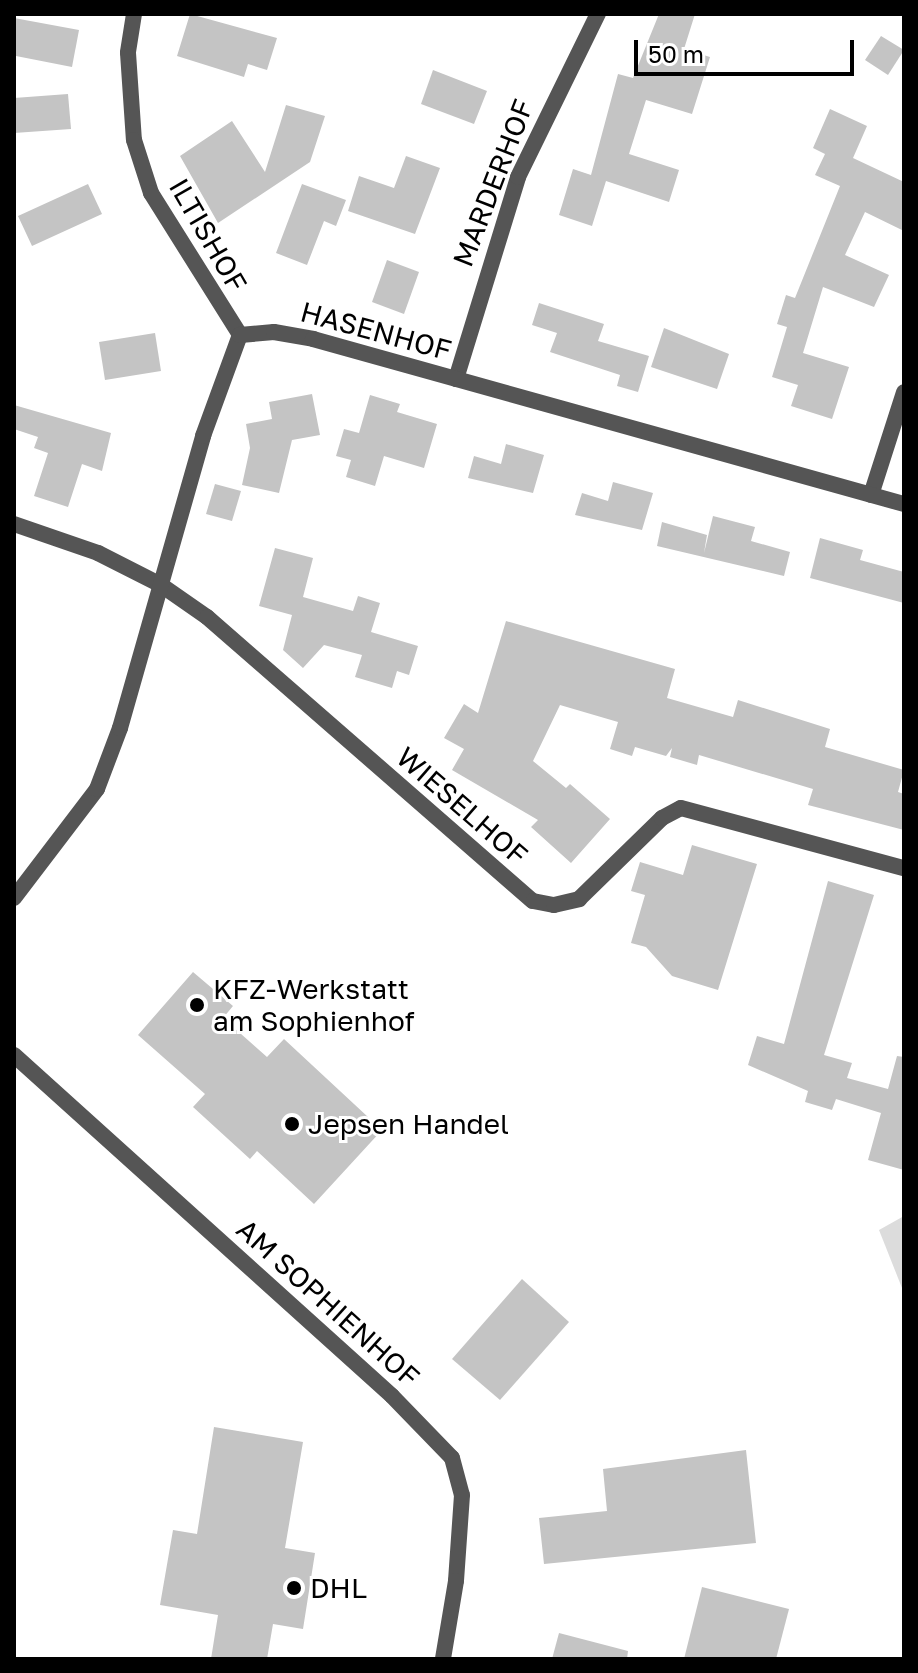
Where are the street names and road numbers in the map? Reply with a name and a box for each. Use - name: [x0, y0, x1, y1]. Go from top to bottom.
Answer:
- street label: MARDERHOF: [446, 95, 540, 271]
- street label: ILTISHOF: [162, 172, 254, 298]
- street label: HASENHOF: [297, 295, 455, 367]
- street label: WIESELHOF: [390, 740, 534, 872]
- street label: AM SOPHIENHOF: [230, 1212, 426, 1394]

